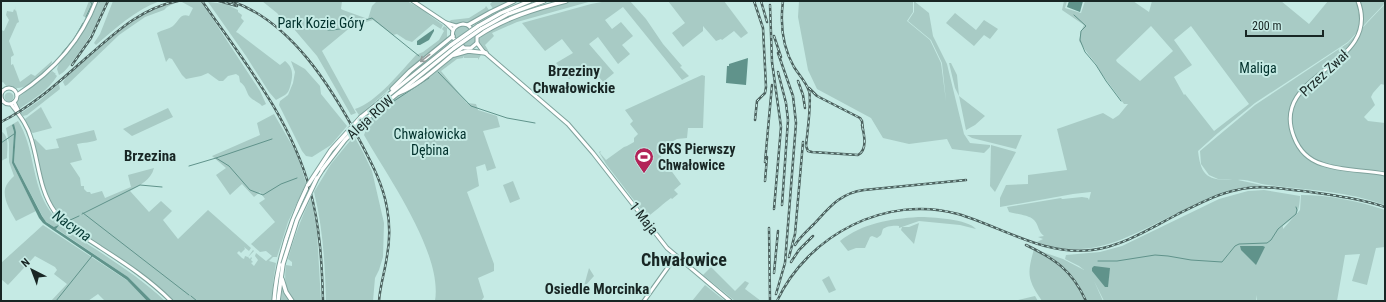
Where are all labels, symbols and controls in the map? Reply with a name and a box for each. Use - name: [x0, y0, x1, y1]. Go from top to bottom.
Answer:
- scale bar: [1246, 12, 1323, 38]
- park label: Park Kozie Góry: [277, 15, 365, 31]
- text: 200 m: [1252, 19, 1282, 33]
- street label: Przez Zwał: [1296, 46, 1352, 99]
- one-way arrow: [420, 54, 431, 63]
- park label: Maliga: [1239, 60, 1277, 76]
- district label: Brzeziny Chwałowickie: [533, 62, 615, 97]
- street label: Aleja ROW: [343, 92, 397, 142]
- park label: Chwałowicka Dębina: [394, 126, 466, 158]
- place label: GKS Pierwszy Chwałowice: [658, 141, 736, 173]
- sports icon: GKS Pierwszy Chwałowice: [633, 146, 655, 174]
- district label: Brzezina: [124, 147, 176, 165]
- street label: 1 Maja: [626, 198, 662, 238]
- water label: Nacyna: [49, 206, 95, 246]
- district label: Chwałowice: [641, 249, 727, 270]
- north arrow: [12, 250, 52, 290]
- text: N: [19, 256, 33, 270]
- district label: Osiedle Morcinka: [545, 280, 649, 298]

